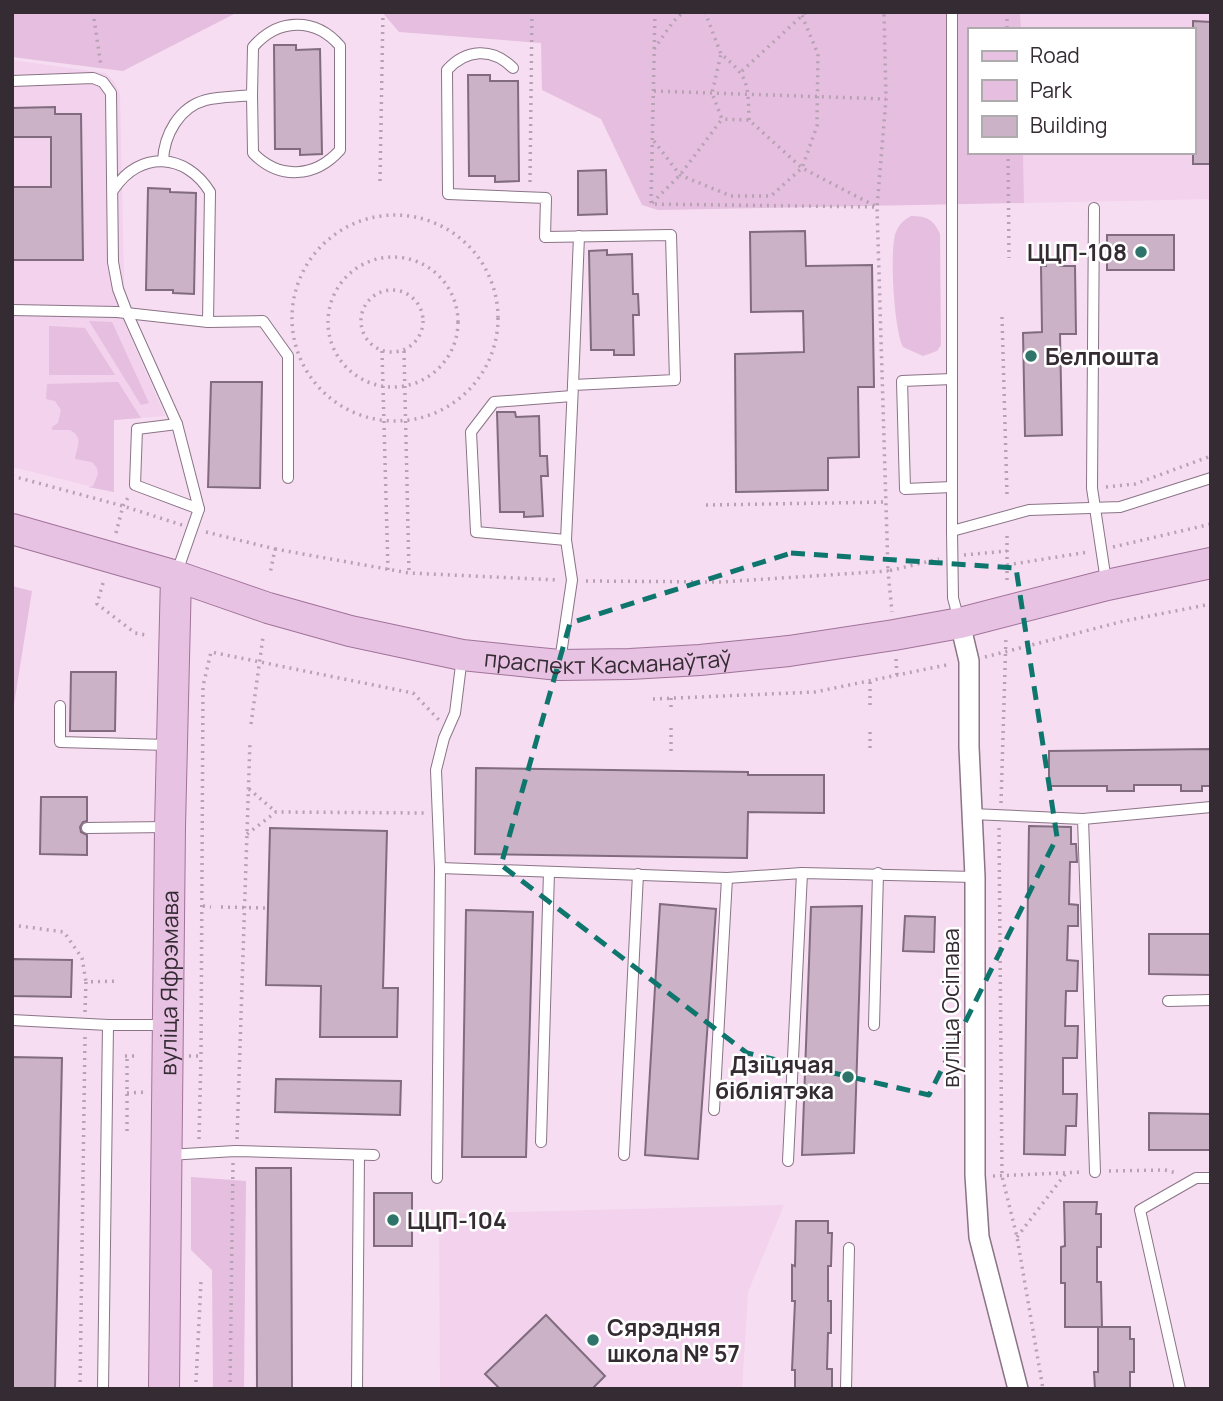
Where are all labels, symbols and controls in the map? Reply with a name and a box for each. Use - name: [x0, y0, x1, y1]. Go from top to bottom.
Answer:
- legend: [968, 28, 1195, 154]
- text: Road: [1030, 41, 1080, 69]
- text: Park: [1030, 76, 1072, 104]
- text: Building: [1030, 111, 1107, 139]
- place label: ЦЦП-108: [1027, 236, 1127, 268]
- marker: ЦЦП-108: [1133, 244, 1149, 260]
- place label: Белпошта: [1045, 340, 1159, 372]
- marker: Белпошта: [1023, 348, 1039, 364]
- street label: праспект Касманаўтаў: [483, 641, 733, 681]
- street label: вуліца Яфрэмава: [151, 890, 185, 1076]
- street label: вуліца Осіпава: [934, 928, 966, 1088]
- place label: Дзіцячая бібліятэка: [715, 1048, 834, 1106]
- marker: Дзіцячая бібліятэка: [840, 1069, 856, 1085]
- place label: ЦЦП-104: [407, 1204, 507, 1236]
- marker: ЦЦП-104: [385, 1212, 401, 1228]
- place label: Сярэдняя школа № 57: [607, 1311, 740, 1369]
- marker: Сярэдняя школа № 57: [585, 1332, 601, 1348]

